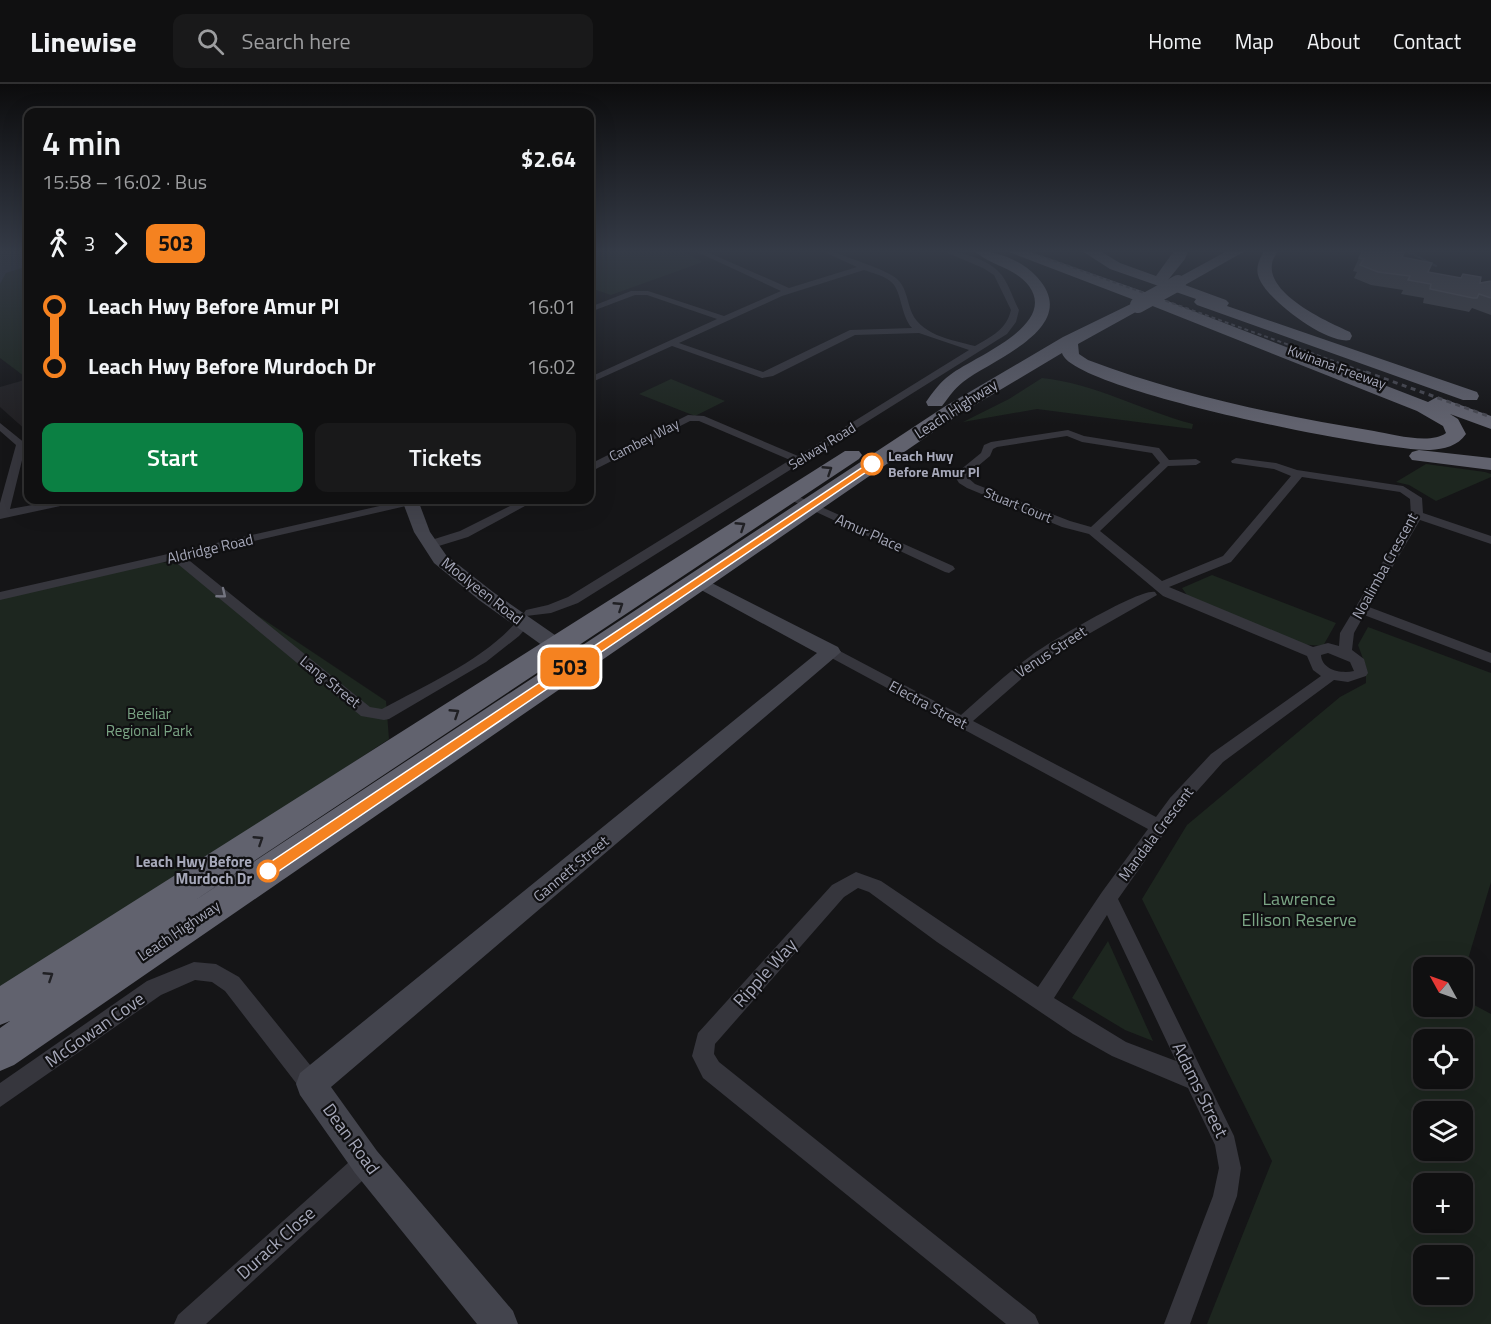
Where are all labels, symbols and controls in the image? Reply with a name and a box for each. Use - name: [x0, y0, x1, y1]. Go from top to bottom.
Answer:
- search box: [173, 14, 593, 68]
- text: Linewise: [30, 20, 137, 63]
- text: Search here: [242, 24, 351, 58]
- icon: search: [194, 25, 227, 58]
- text: Home: [1148, 25, 1202, 57]
- text: Map: [1235, 25, 1274, 57]
- text: About: [1307, 25, 1360, 57]
- text: Contact: [1393, 25, 1461, 57]
- text: 4 min: [42, 118, 121, 168]
- text: $2.64: [521, 142, 576, 176]
- text: 15:58 – 16:02 · Bus: [42, 166, 207, 197]
- icon: walk: [42, 227, 75, 260]
- icon: forward: [104, 227, 137, 260]
- text: 503: [158, 227, 193, 259]
- text: 3: [84, 228, 95, 259]
- text: Leach Hwy Before Amur Pl: [88, 289, 339, 323]
- text: 16:01: [527, 291, 576, 322]
- street label: Kwinana Freeway: [1285, 339, 1390, 394]
- text: Leach Hwy Before Murdoch Dr: [88, 349, 376, 383]
- text: 16:02: [527, 351, 576, 382]
- street label: Leach Highway: [910, 373, 1002, 444]
- street label: Cambey Way: [605, 413, 683, 466]
- street label: Selway Road: [784, 417, 859, 475]
- button: Start: [42, 423, 303, 492]
- button: Tickets: [315, 423, 576, 492]
- place label: Leach Hwy Before Amur Pl: [888, 445, 980, 482]
- marker: Leach Hwy Before Amur Pl: [861, 453, 883, 475]
- one-way arrow: [821, 466, 832, 477]
- street label: Stuart Court: [981, 481, 1055, 528]
- street label: Amur Place: [832, 507, 907, 558]
- street label: Noalimba Crescent: [1346, 508, 1424, 623]
- one-way arrow: [735, 522, 745, 534]
- street label: Aldridge Road: [165, 527, 255, 570]
- street label: Moolyeen Road: [437, 551, 528, 630]
- one-way arrow: [216, 587, 227, 598]
- one-way arrow: [612, 602, 623, 613]
- street label: Venus Street: [1011, 620, 1091, 683]
- line badge: 503: [536, 648, 604, 686]
- street label: Lang Street: [295, 650, 366, 714]
- text: 503: [552, 651, 588, 683]
- street label: Electra Street: [885, 674, 972, 735]
- park label: Beeliar Regional Park: [106, 702, 192, 742]
- one-way arrow: [449, 708, 459, 720]
- street label: Mandala Crescent: [1112, 781, 1199, 886]
- street label: Gannett Street: [528, 829, 614, 907]
- one-way arrow: [252, 836, 263, 847]
- place label: Leach Hwy Before Murdoch Dr: [136, 850, 252, 890]
- marker: Leach Hwy Before Murdoch Dr: [257, 860, 279, 882]
- park label: Lawrence Ellison Reserve: [1241, 885, 1357, 933]
- street label: Leach Highway: [133, 894, 225, 967]
- street label: Ripple Way: [726, 932, 803, 1013]
- north arrow: [1413, 957, 1473, 1017]
- map controls: [1413, 957, 1473, 1305]
- one-way arrow: [43, 971, 53, 983]
- street label: McGowan Cove: [39, 985, 150, 1074]
- button: locate: [1413, 1029, 1473, 1089]
- street label: Adams Street: [1166, 1038, 1235, 1143]
- street label: Dean Road: [316, 1097, 387, 1180]
- button: layers: [1413, 1101, 1473, 1161]
- button: +: [1413, 1173, 1473, 1233]
- street label: Durack Close: [230, 1200, 321, 1285]
- button: −: [1413, 1245, 1473, 1305]

